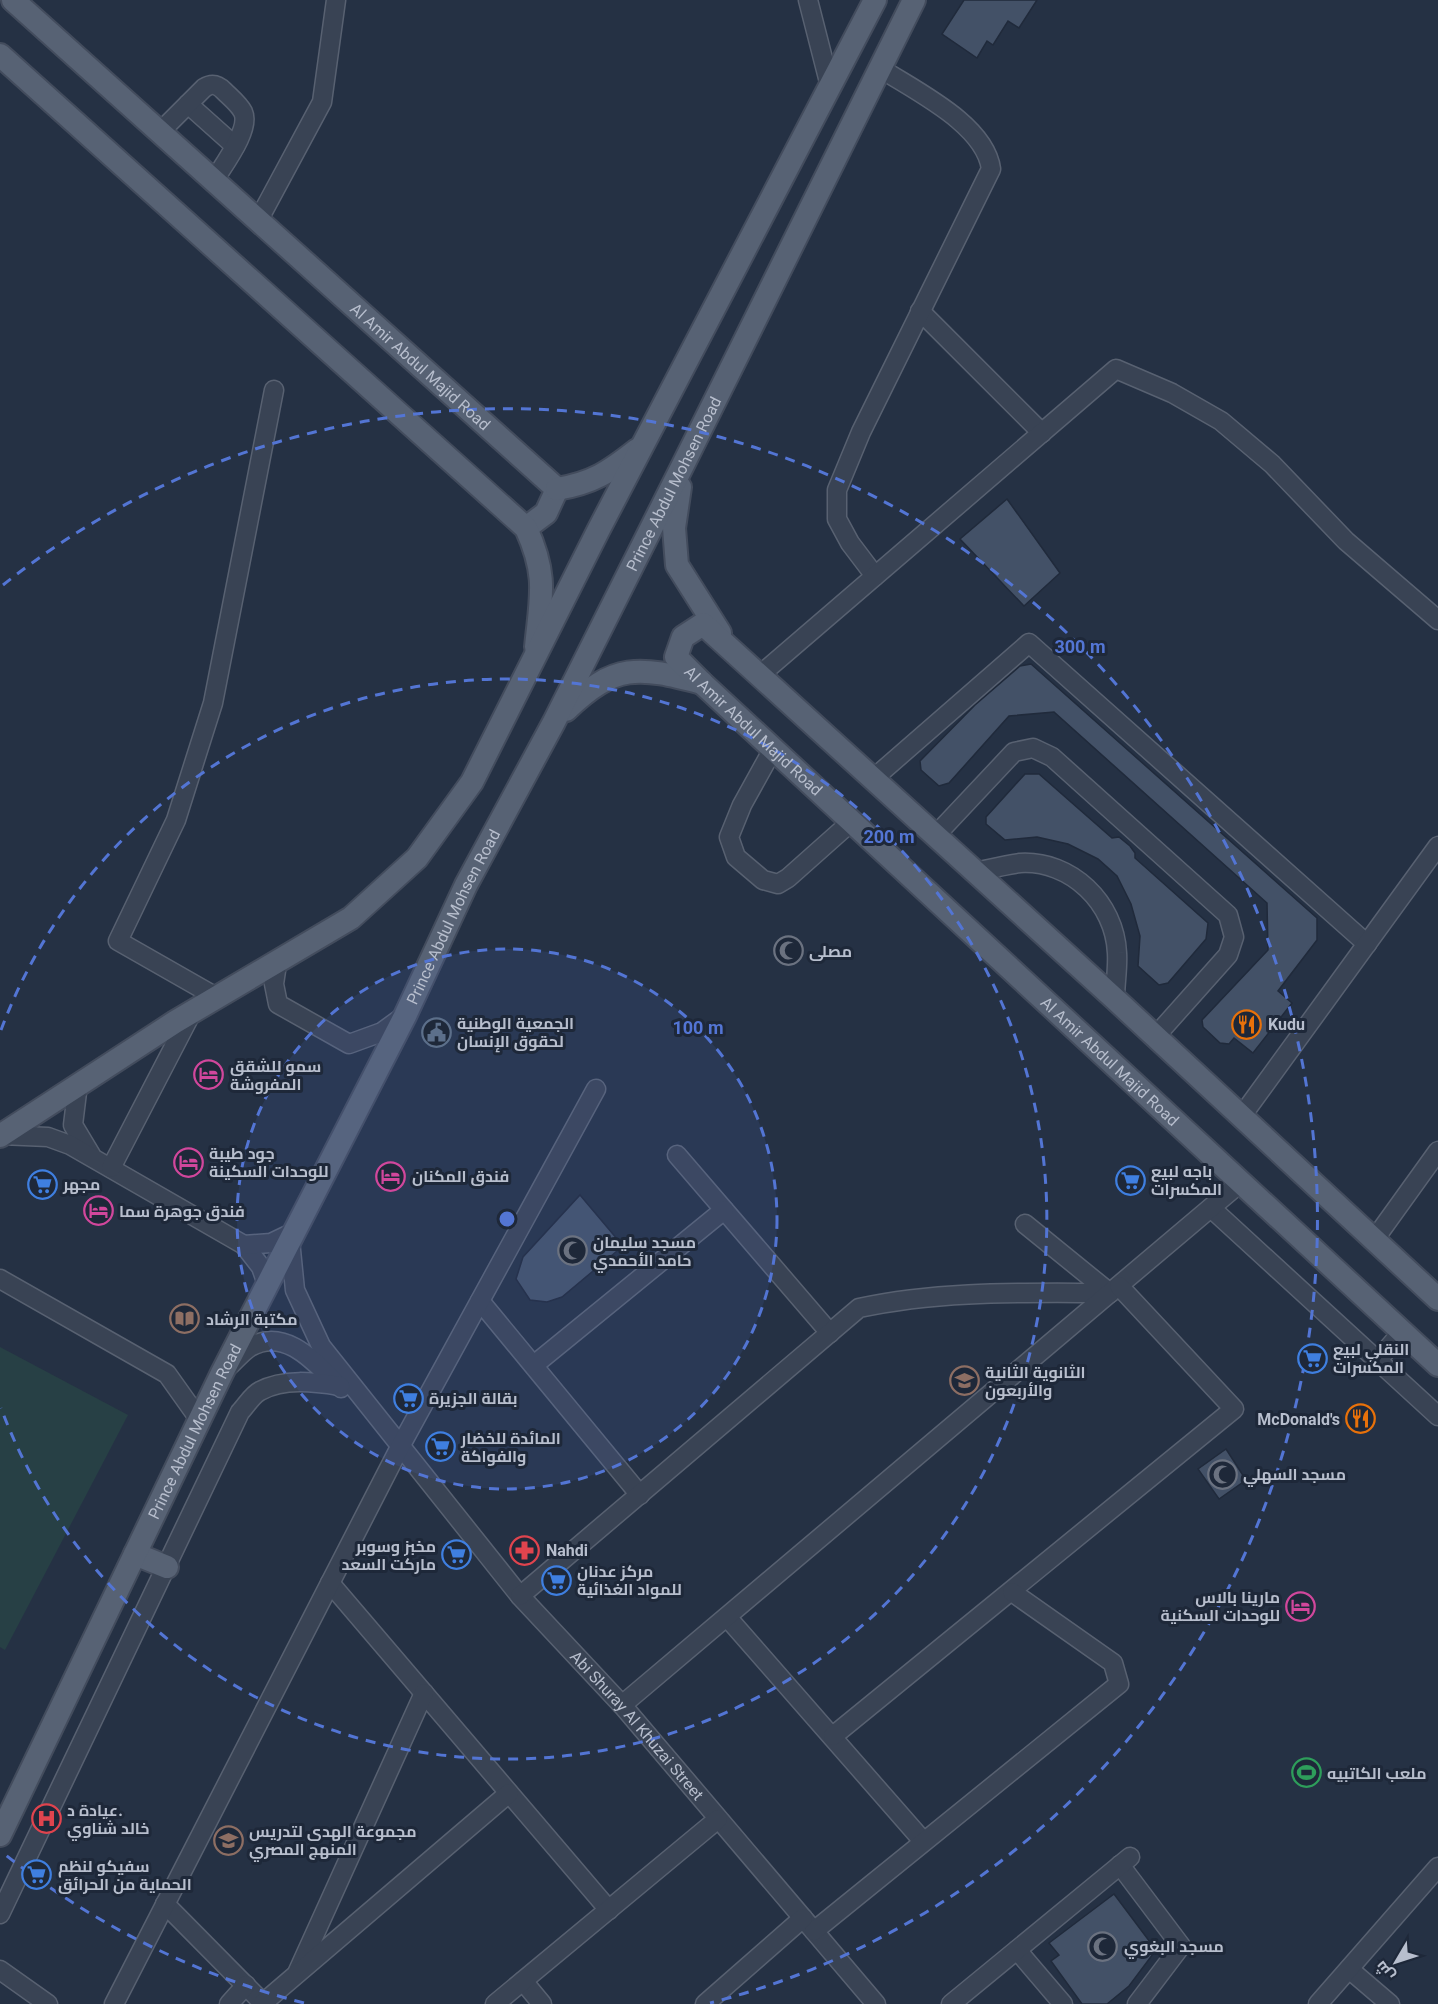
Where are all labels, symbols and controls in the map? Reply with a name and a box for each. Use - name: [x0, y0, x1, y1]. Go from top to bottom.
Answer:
- street label: Al Amir Abdul Majid Road: [347, 299, 494, 434]
- street label: Prince Abdul Mohsen Road: [622, 393, 725, 574]
- text: 300 m: [1054, 636, 1106, 657]
- street label: Al Amir Abdul Majid Road: [681, 662, 826, 799]
- street label: Prince Abdul Mohsen Road: [402, 826, 504, 1007]
- text: 200 m: [863, 826, 915, 847]
- mosque icon: مصلى: [772, 935, 804, 967]
- place label: مصلى: [809, 942, 852, 961]
- street label: Al Amir Abdul Majid Road: [1037, 992, 1183, 1130]
- restaurant icon: Kudu: [1231, 1008, 1263, 1040]
- place label: الجمعية الوطنية لحقوق الإنسان: [457, 1014, 574, 1053]
- place label: Kudu: [1268, 1015, 1305, 1034]
- public building icon: الجمعية الوطنية لحقوق الإنسان: [420, 1016, 452, 1048]
- text: 100 m: [672, 1017, 724, 1038]
- place label: سمو للشقق المفروشة: [230, 1057, 321, 1094]
- hotel icon: سمو للشقق المفروشة: [193, 1059, 225, 1091]
- place label: جود طيبة للوحدات السكينة: [209, 1144, 329, 1181]
- hotel icon: جود طيبة للوحدات السكينة: [172, 1146, 204, 1178]
- hotel icon: فندق المكنان: [375, 1160, 407, 1192]
- place label: باجه لبيع المكسرات: [1151, 1162, 1222, 1199]
- supermarket icon: باجه لبيع المكسرات: [1114, 1164, 1146, 1196]
- place label: فندق المكنان: [412, 1167, 509, 1186]
- supermarket icon: مجهر: [26, 1168, 58, 1200]
- place label: مجهر: [62, 1175, 100, 1194]
- hotel icon: فندق جوهرة سما: [82, 1195, 114, 1227]
- place label: فندق جوهرة سما: [119, 1202, 245, 1221]
- centre of rings: [497, 1209, 517, 1229]
- place label: مسجد سليمان حامد الأحمدي: [593, 1233, 696, 1273]
- mosque icon: مسجد سليمان حامد الأحمدي: [556, 1235, 588, 1267]
- library icon: مكتبة الرشاد: [169, 1303, 201, 1335]
- place label: مكتبة الرشاد: [206, 1310, 298, 1329]
- place label: النقلي لبيع المكسرات: [1333, 1340, 1409, 1377]
- street label: Prince Abdul Mohsen Road: [144, 1341, 245, 1522]
- supermarket icon: النقلي لبيع المكسرات: [1296, 1342, 1328, 1374]
- place label: الثانوية الثانية والأربعون: [985, 1363, 1085, 1400]
- school or university icon: الثانوية الثانية والأربعون: [948, 1365, 980, 1397]
- supermarket icon: بقالة الجزيرة: [392, 1382, 424, 1414]
- place label: بقالة الجزيرة: [429, 1389, 518, 1408]
- restaurant icon: McDonald's: [1345, 1403, 1377, 1435]
- place label: McDonald's: [1257, 1410, 1340, 1429]
- place label: المائدة للخضار والفواكة: [460, 1429, 561, 1466]
- supermarket icon: المائدة للخضار والفواكة: [424, 1431, 456, 1463]
- mosque icon: مسجد السهلي: [1206, 1458, 1238, 1490]
- place label: مسجد السهلي: [1243, 1465, 1346, 1487]
- pharmacy icon: Nahdi: [509, 1534, 541, 1566]
- place label: مخبز وسوبر ماركت السعد: [341, 1537, 436, 1574]
- supermarket icon: مخبز وسوبر ماركت السعد: [441, 1539, 473, 1571]
- place label: Nahdi: [546, 1541, 588, 1560]
- place label: مركز عدنان للمواد الغذائية: [577, 1562, 682, 1599]
- supermarket icon: مركز عدنان للمواد الغذائية: [540, 1564, 572, 1596]
- place label: مارينا بالاس للوحدات السكنية: [1161, 1588, 1280, 1625]
- hotel icon: مارينا بالاس للوحدات السكنية: [1285, 1590, 1317, 1622]
- street label: Abi Shuray Al Khuzai Street: [567, 1647, 708, 1804]
- sports icon: ملعب الكاتبيه: [1290, 1757, 1322, 1789]
- place label: ملعب الكاتبيه: [1327, 1764, 1427, 1783]
- place label: عيادة د. خالد شناوي: [67, 1801, 149, 1841]
- hospital icon: عيادة د. خالد شناوي: [30, 1803, 62, 1835]
- place label: مجموعة الهدى لتدريس المنهج المصري: [249, 1822, 417, 1862]
- school or university icon: مجموعة الهدى لتدريس المنهج المصري: [212, 1824, 244, 1856]
- place label: سفيكو لنظم الحماية من الحرائق: [58, 1857, 192, 1894]
- supermarket icon: سفيكو لنظم الحماية من الحرائق: [21, 1859, 53, 1891]
- mosque icon: مسجد البغوي: [1087, 1930, 1119, 1962]
- north arrow: [1366, 1932, 1426, 1992]
- place label: مسجد البغوي: [1124, 1937, 1224, 1959]
- text: ش: [1371, 1957, 1399, 1985]

